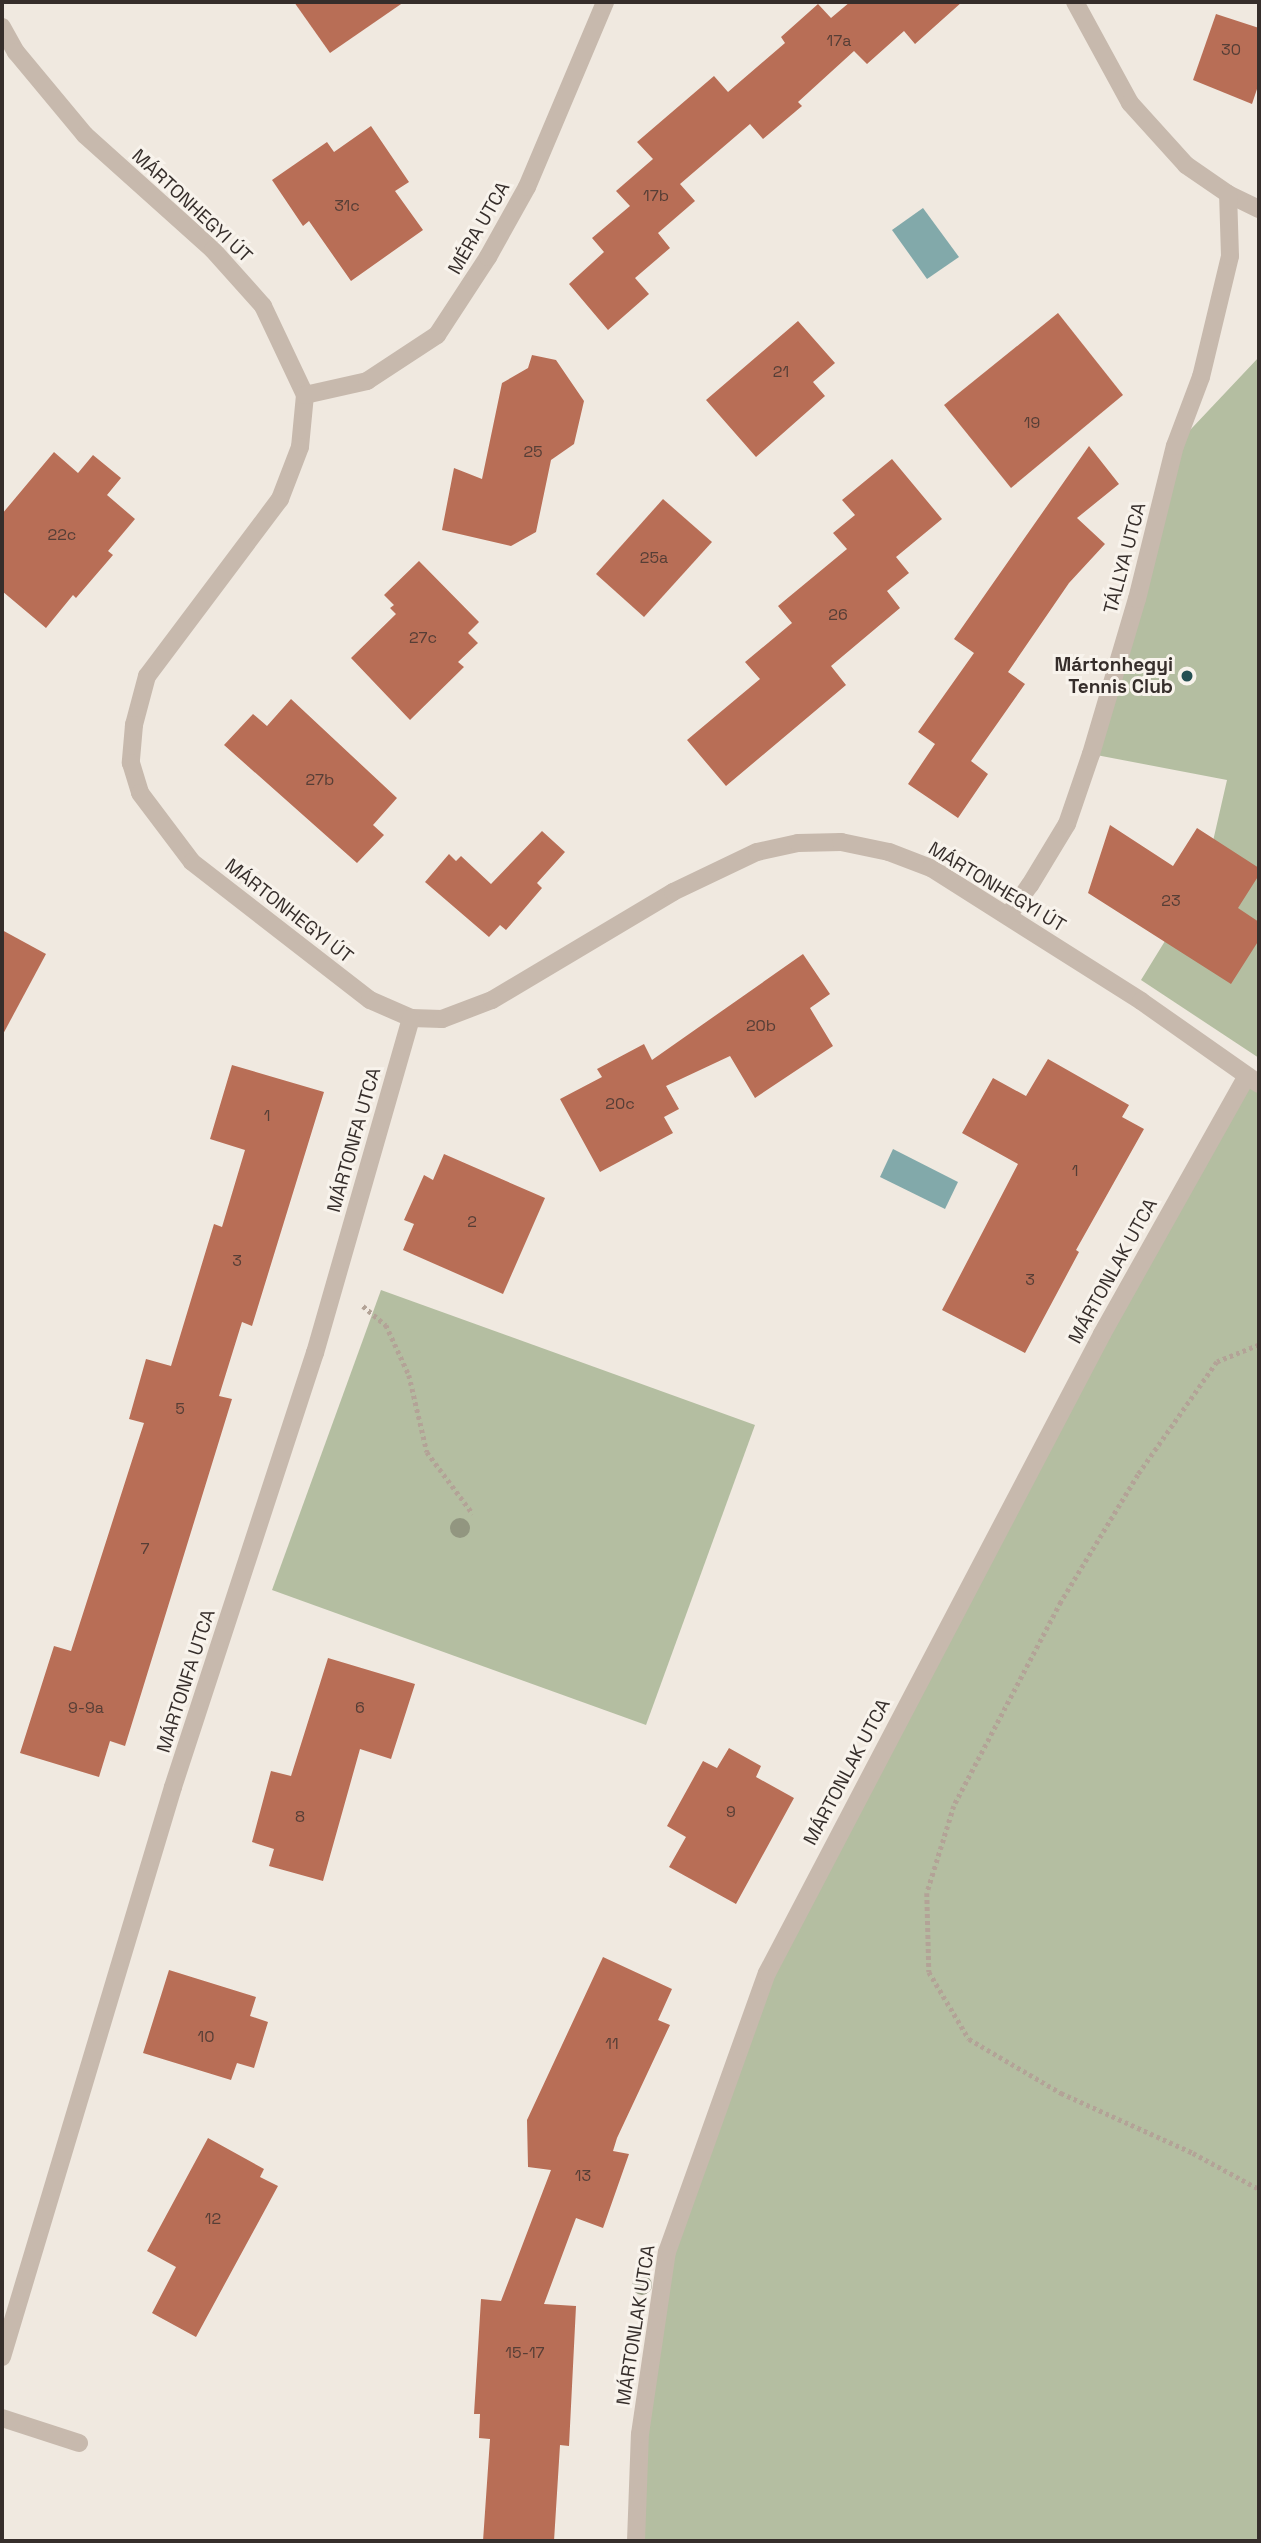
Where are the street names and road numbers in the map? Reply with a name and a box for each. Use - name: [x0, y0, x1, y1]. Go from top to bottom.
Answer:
- street label: MÁRTONHEGYI ÚT: [127, 144, 257, 268]
- street label: MÉRA UTCA: [443, 178, 515, 278]
- street label: TÁLLYA UTCA: [1099, 500, 1151, 616]
- street label: MÁRTONHEGYI ÚT: [924, 837, 1070, 937]
- street label: MÁRTONHEGYI ÚT: [220, 854, 358, 968]
- street label: MÁRTONFA UTCA: [322, 1065, 386, 1215]
- street label: MÁRTONLAK UTCA: [1064, 1195, 1162, 1347]
- street label: MÁRTONFA UTCA: [152, 1606, 220, 1756]
- street label: MÁRTONLAK UTCA: [799, 1695, 895, 1849]
- street label: MÁRTONLAK UTCA: [612, 2243, 660, 2407]

